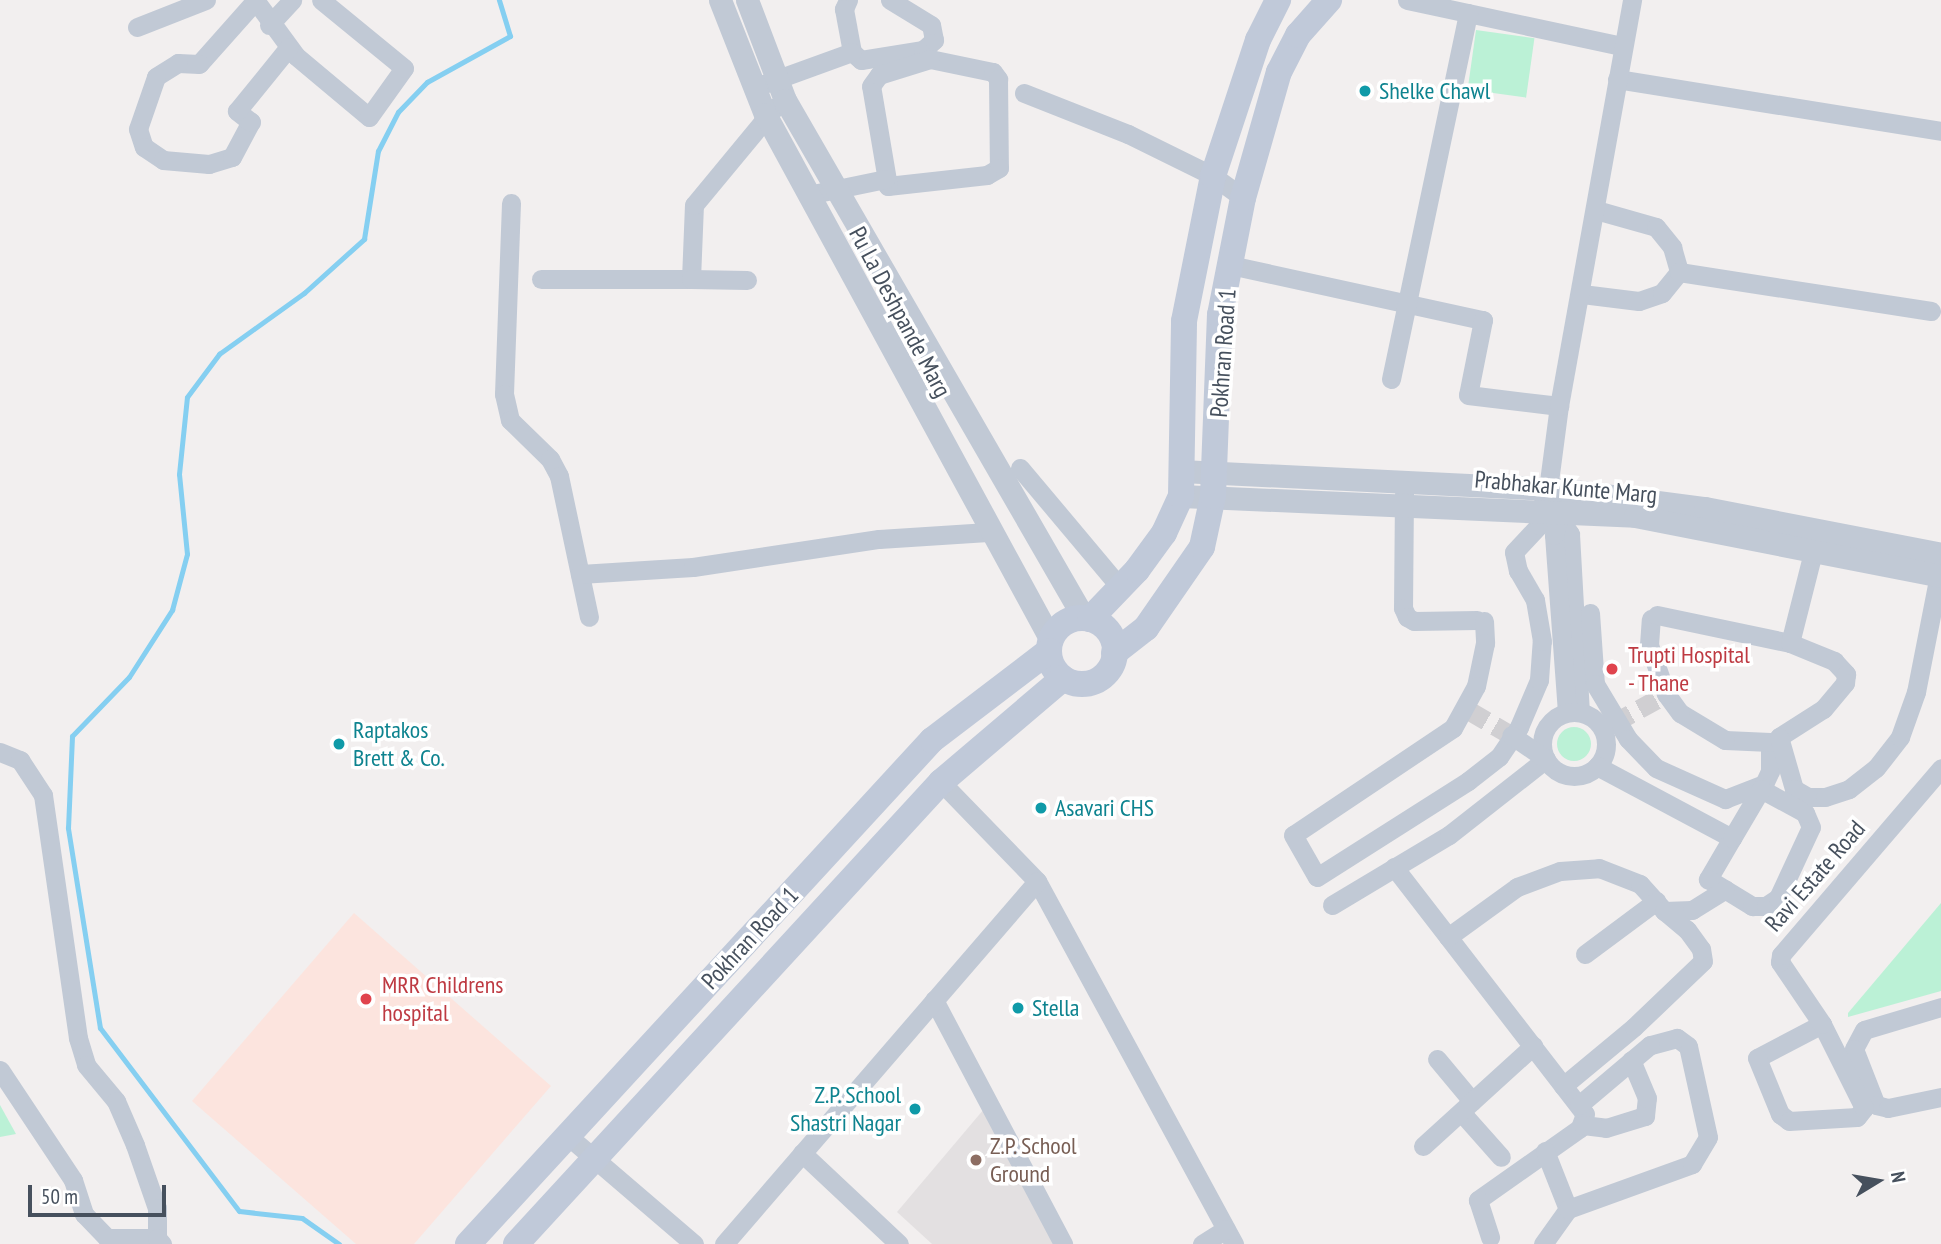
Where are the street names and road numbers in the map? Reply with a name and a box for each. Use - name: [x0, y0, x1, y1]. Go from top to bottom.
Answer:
- street label: Pu La Deshpande Marg: [843, 222, 957, 402]
- street label: Pokhran Road 1: [1204, 288, 1242, 418]
- street label: Prabhakar Kunte Marg: [1474, 465, 1658, 509]
- street label: Ravi Estate Road: [1759, 815, 1871, 937]
- street label: Pokhran Road 1: [695, 881, 805, 995]

